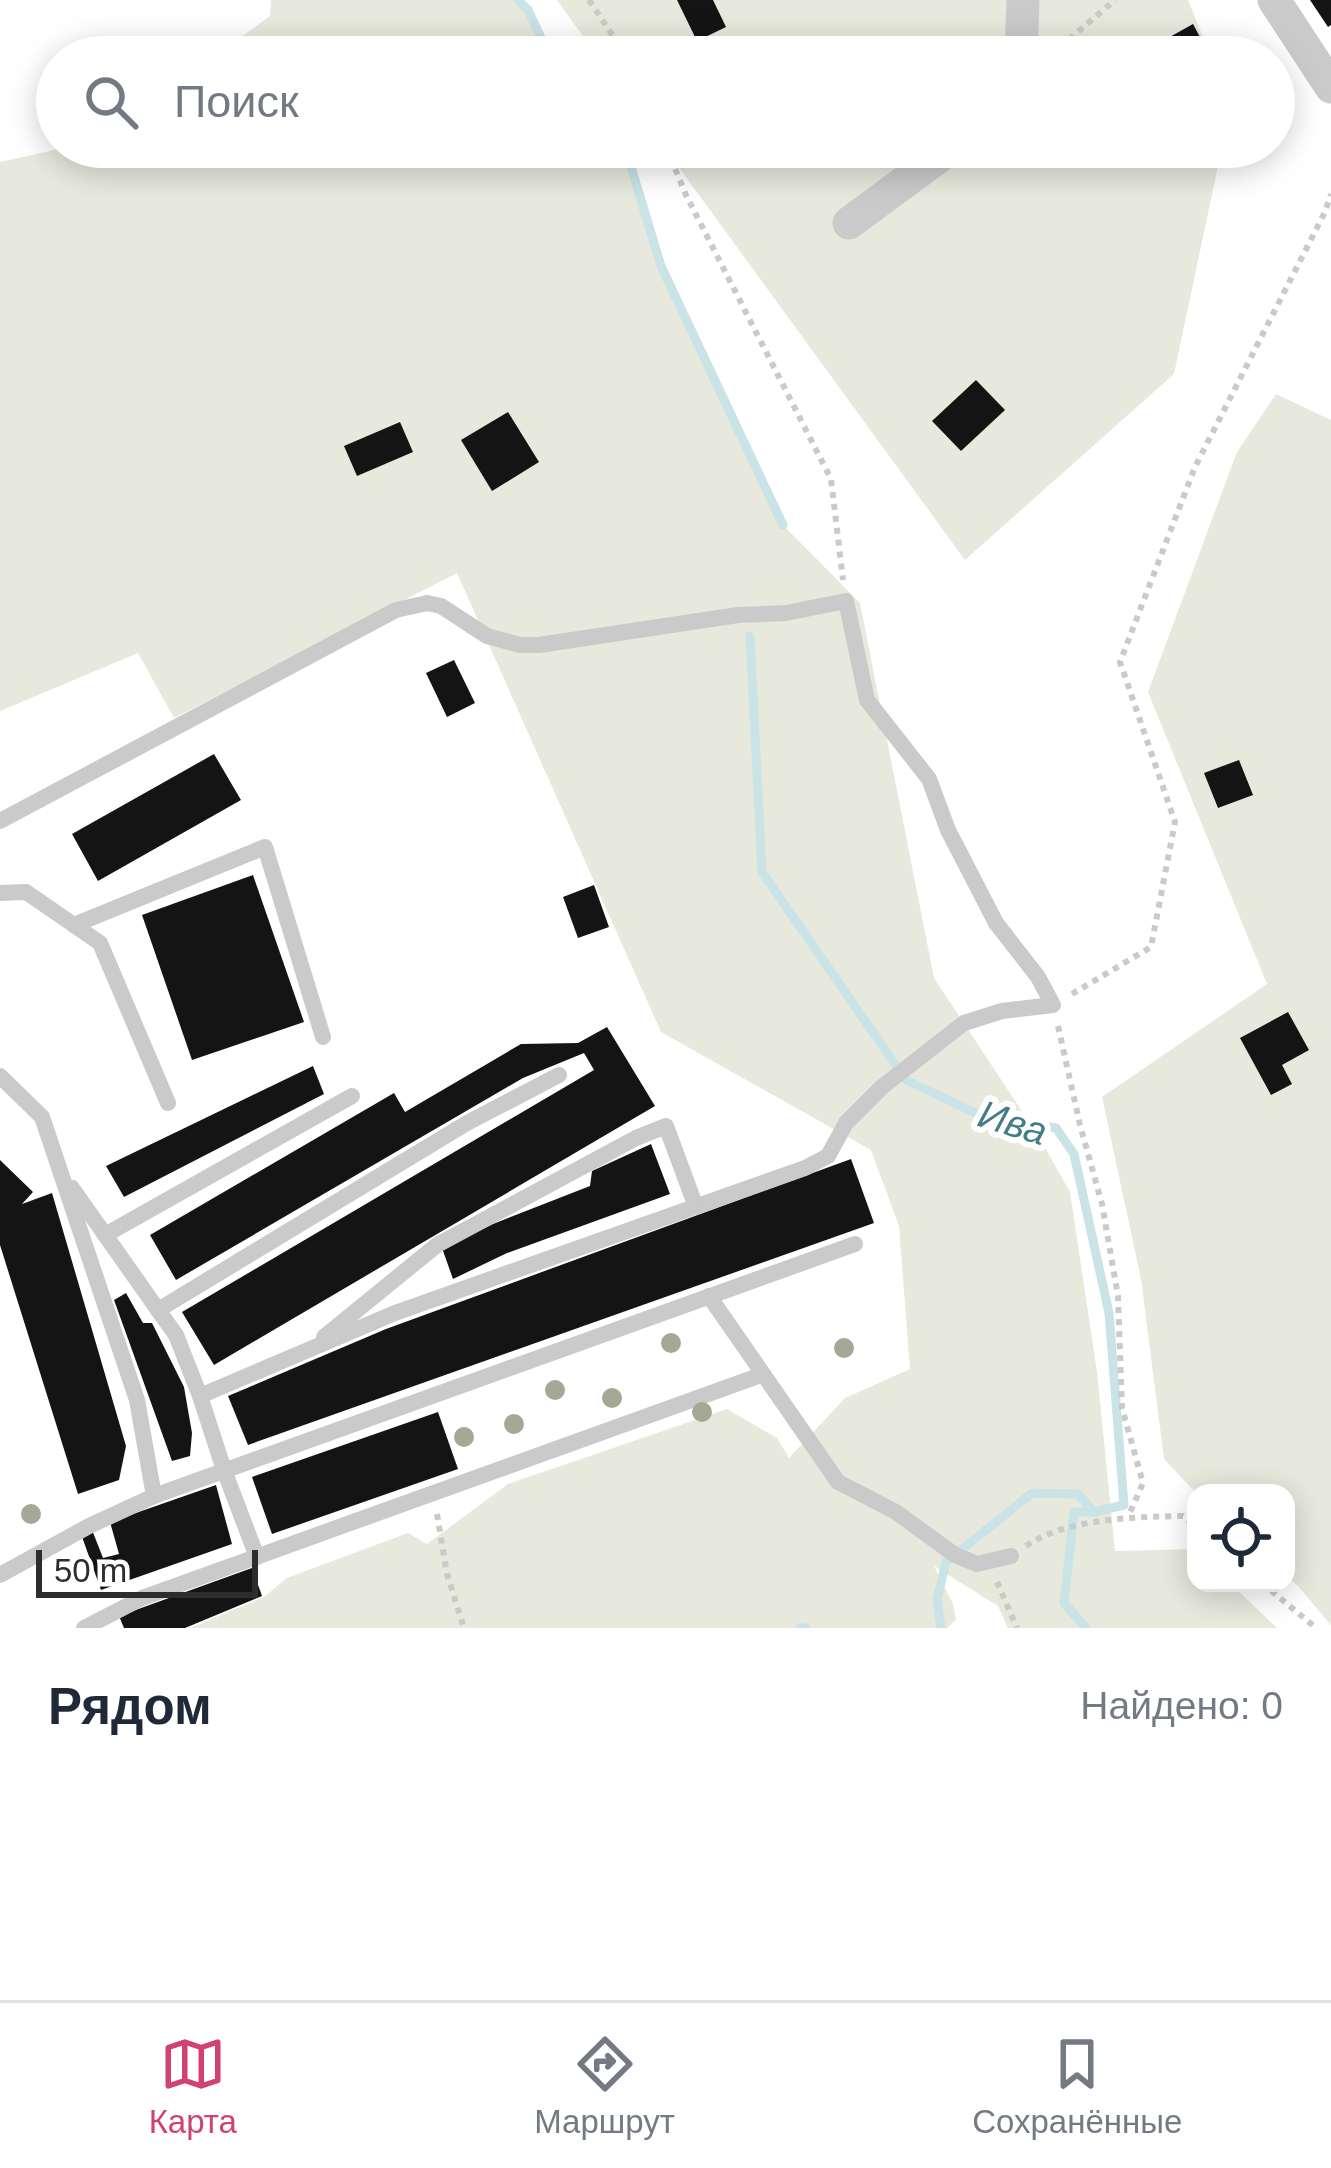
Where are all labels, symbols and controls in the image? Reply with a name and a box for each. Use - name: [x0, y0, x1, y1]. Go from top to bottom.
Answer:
- search box: [36, 36, 1295, 168]
- icon: search: [78, 69, 144, 135]
- text: Поиск: [174, 76, 299, 127]
- water label: Ива: [974, 1092, 1052, 1153]
- map controls: [1187, 1484, 1295, 1592]
- button: locate: [1187, 1484, 1295, 1592]
- scale bar: [36, 1544, 258, 1597]
- text: 50 m: [54, 1552, 127, 1589]
- text: Рядом: [48, 1678, 212, 1735]
- text: Найдено: 0: [1080, 1684, 1283, 1727]
- tab: Карта: [149, 2031, 237, 2141]
- tab: Маршрут: [534, 2031, 675, 2141]
- tab: Сохранённые: [972, 2031, 1182, 2141]

